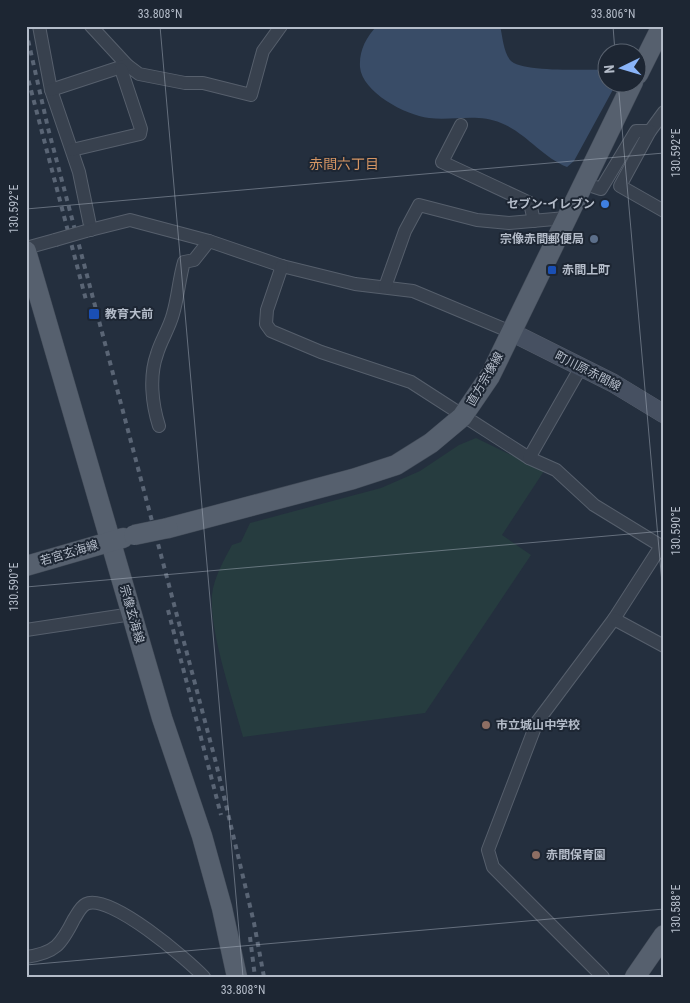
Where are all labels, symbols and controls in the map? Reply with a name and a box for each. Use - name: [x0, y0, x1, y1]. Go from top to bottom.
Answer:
- text: 33.808°N: [138, 7, 182, 21]
- text: 33.806°N: [591, 7, 635, 21]
- north arrow: [598, 42, 648, 92]
- text: N: [601, 64, 617, 74]
- text: 130.592°E: [669, 128, 683, 178]
- district label: 赤間六丁目: [309, 156, 379, 172]
- text: 130.592°E: [7, 184, 21, 234]
- place label: セブン-イレブン: [507, 197, 595, 211]
- marker: セブン-イレブン: [599, 198, 611, 210]
- place label: 宗像赤間郵便局: [500, 232, 584, 246]
- marker: 宗像赤間郵便局: [588, 233, 600, 245]
- place label: 赤間上町: [562, 263, 610, 277]
- marker: 赤間上町: [546, 264, 558, 276]
- marker: 教育大前: [87, 307, 101, 321]
- place label: 教育大前: [105, 307, 153, 321]
- street label: 町川原赤間線: [553, 348, 623, 394]
- street label: 直方宗像線: [464, 350, 506, 408]
- text: 130.590°E: [669, 506, 683, 556]
- street label: 若宮玄海線: [38, 538, 100, 568]
- text: 130.590°E: [7, 562, 21, 612]
- street label: 宗像玄海線: [117, 583, 147, 645]
- place label: 市立城山中学校: [496, 718, 580, 732]
- marker: 市立城山中学校: [480, 719, 492, 731]
- place label: 赤間保育園: [546, 848, 606, 862]
- marker: 赤間保育園: [530, 849, 542, 861]
- text: 130.588°E: [669, 884, 683, 934]
- text: 33.808°N: [221, 983, 265, 997]

